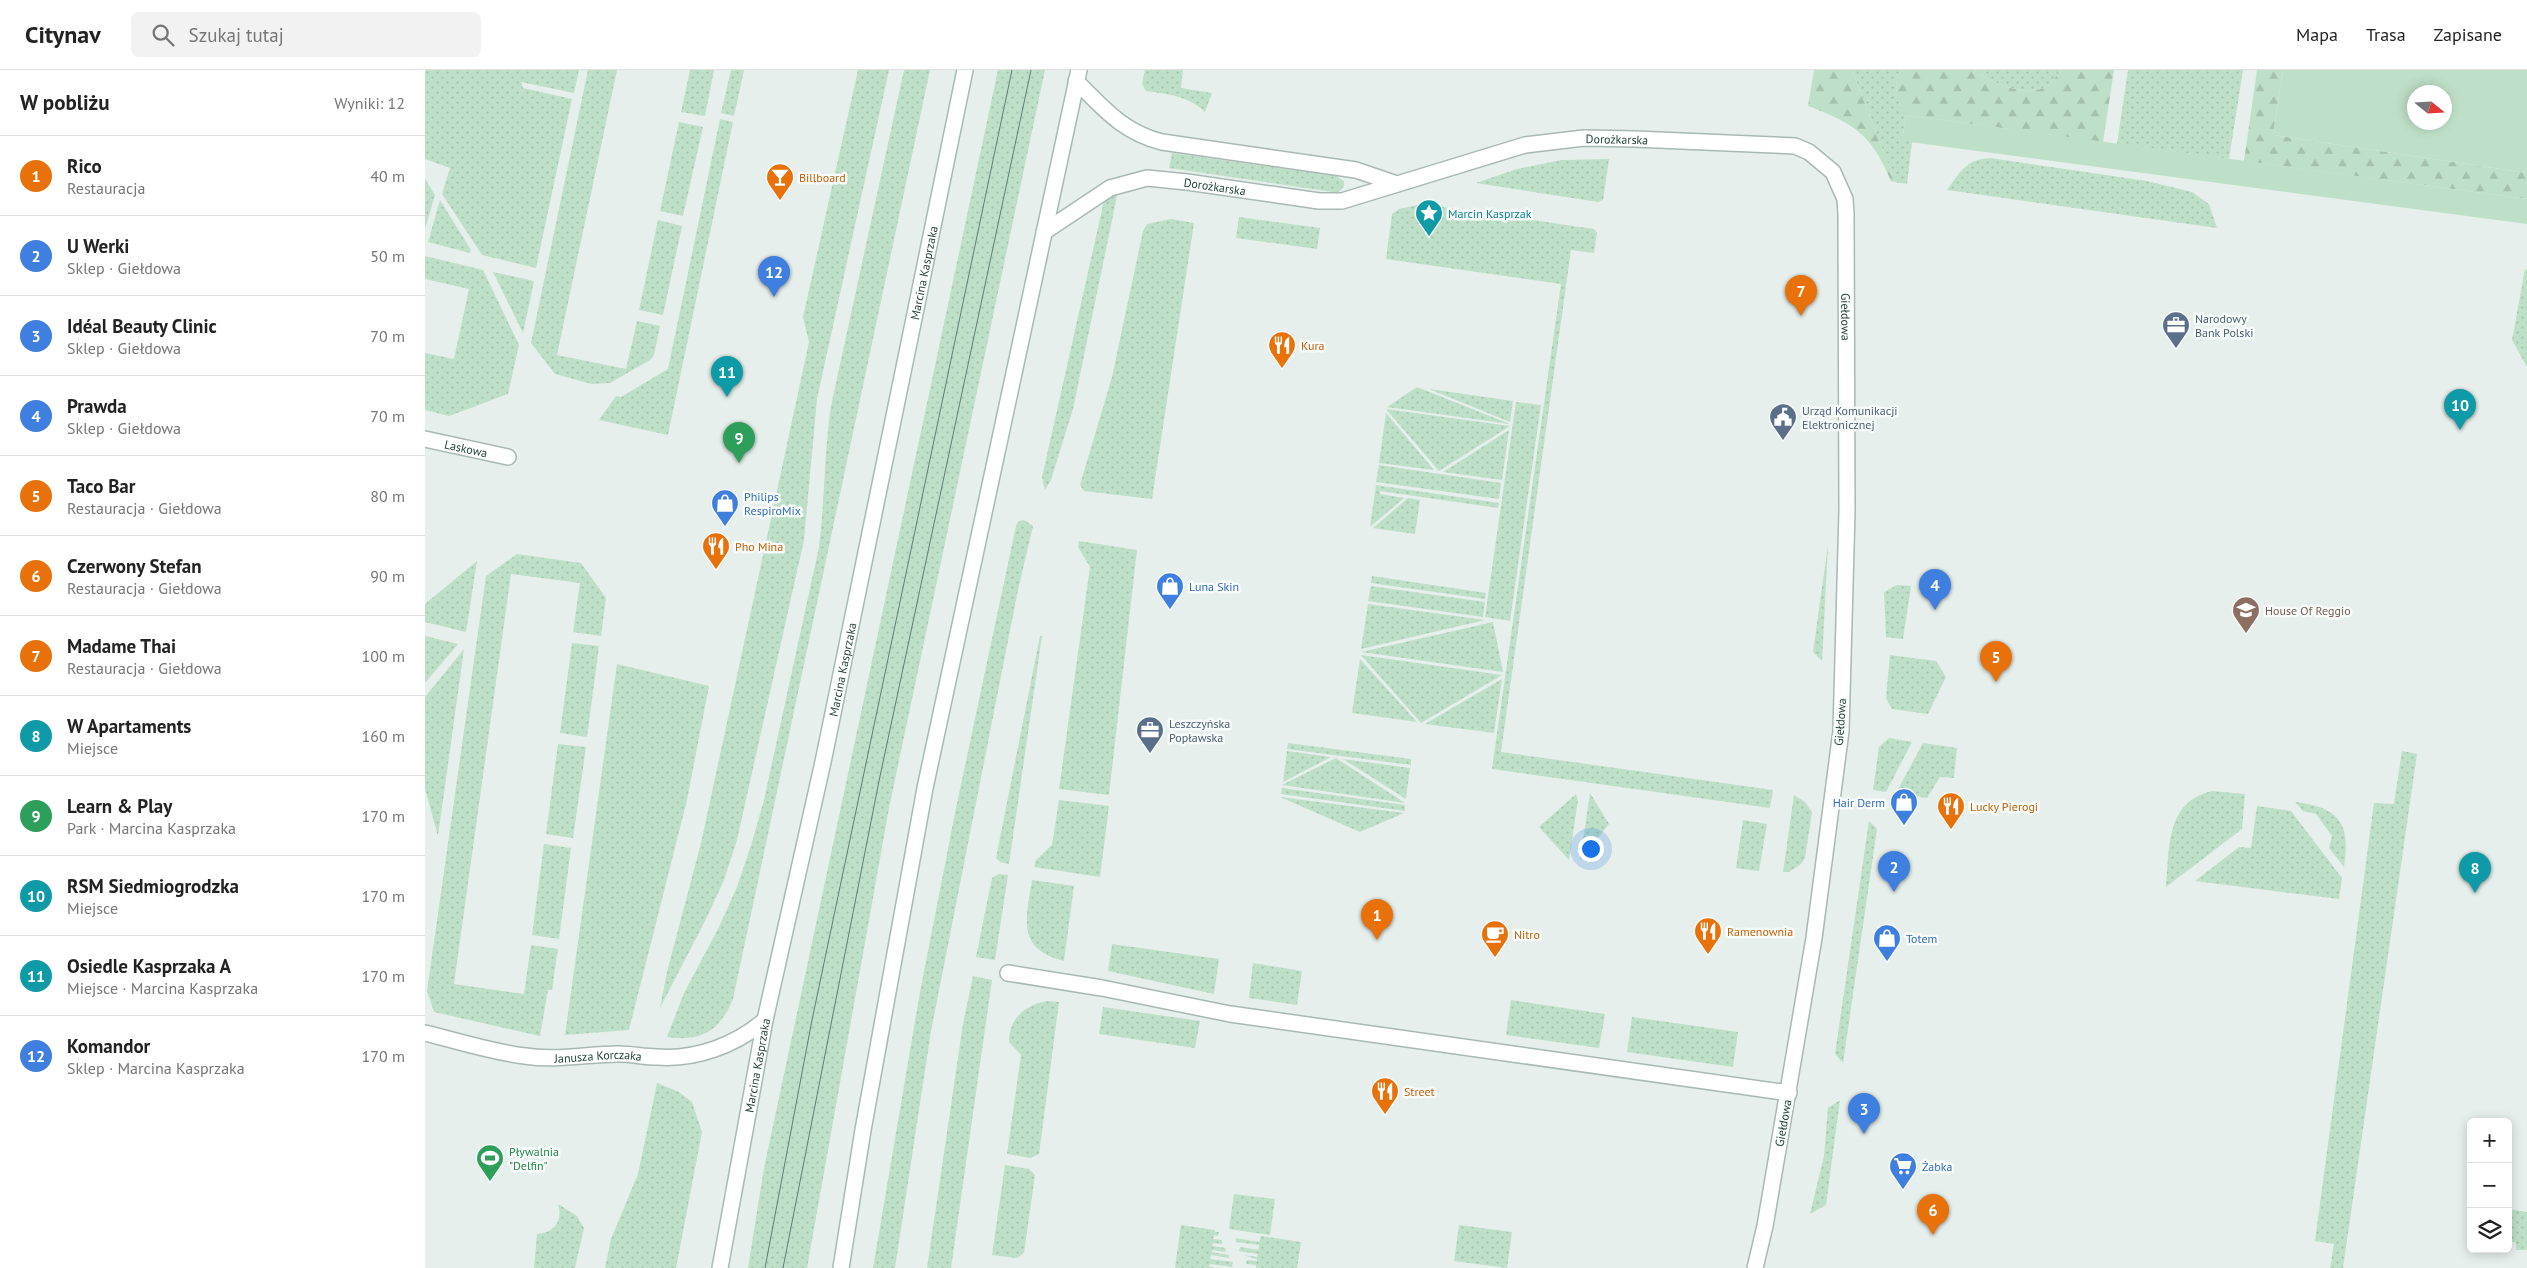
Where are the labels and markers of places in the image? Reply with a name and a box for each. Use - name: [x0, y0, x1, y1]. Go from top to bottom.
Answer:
- bar icon: Billboard: [765, 162, 795, 201]
- place label: Billboard: [799, 170, 846, 185]
- place icon: Marcin Kasprzak: [1414, 198, 1444, 237]
- place label: Marcin Kasprzak: [1448, 206, 1532, 221]
- pin: 12: [758, 256, 790, 297]
- pin: 7: [1785, 275, 1817, 316]
- office icon: Narodowy Bank Polski: [2161, 310, 2191, 349]
- place label: Narodowy Bank Polski: [2195, 311, 2253, 340]
- restaurant icon: Kura: [1267, 330, 1297, 369]
- place label: Kura: [1301, 338, 1325, 353]
- pin: 11: [711, 356, 743, 397]
- pin: 10: [2444, 389, 2476, 430]
- public building icon: Urząd Komunikacji Elektronicznej: [1768, 402, 1798, 441]
- place label: Urząd Komunikacji Elektronicznej: [1802, 403, 1898, 432]
- pin: 9: [723, 422, 755, 463]
- shop icon: Philips RespiroMix: [710, 488, 740, 527]
- place label: Philips RespiroMix: [744, 489, 801, 518]
- restaurant icon: Pho Mina: [701, 531, 731, 570]
- place label: Pho Mina: [735, 539, 783, 554]
- pin: 4: [1919, 569, 1951, 610]
- shop icon: Luna Skin: [1155, 571, 1185, 610]
- place label: Luna Skin: [1189, 579, 1239, 594]
- school or university icon: House Of Reggio: [2231, 595, 2261, 634]
- place label: House Of Reggio: [2265, 603, 2351, 618]
- pin: 5: [1980, 641, 2012, 682]
- office icon: Leszczyńska Popławska: [1135, 715, 1165, 754]
- place label: Leszczyńska Popławska: [1169, 716, 1230, 745]
- shop icon: Hair Derm: [1889, 787, 1919, 826]
- restaurant icon: Lucky Pierogi: [1936, 791, 1966, 830]
- place label: Hair Derm: [1833, 795, 1885, 810]
- place label: Lucky Pierogi: [1970, 799, 2038, 814]
- pin: 2: [1878, 851, 1910, 892]
- pin: 8: [2459, 852, 2491, 893]
- pin: 1: [1361, 899, 1393, 940]
- restaurant icon: Ramenownia: [1693, 916, 1723, 955]
- cafe icon: Nitro: [1480, 919, 1510, 958]
- shop icon: Totem: [1872, 923, 1902, 962]
- place label: Ramenownia: [1727, 924, 1793, 939]
- place label: Nitro: [1514, 927, 1540, 942]
- place label: Totem: [1906, 931, 1937, 946]
- restaurant icon: Street: [1370, 1076, 1400, 1115]
- place label: Street: [1404, 1084, 1435, 1099]
- pin: 3: [1848, 1093, 1880, 1134]
- sports icon: Pływalnia "Delfin": [475, 1143, 505, 1182]
- place label: Pływalnia "Delfin": [509, 1144, 559, 1173]
- supermarket icon: Żabka: [1888, 1151, 1918, 1190]
- place label: Żabka: [1922, 1159, 1952, 1174]
- pin: 6: [1917, 1194, 1949, 1235]

